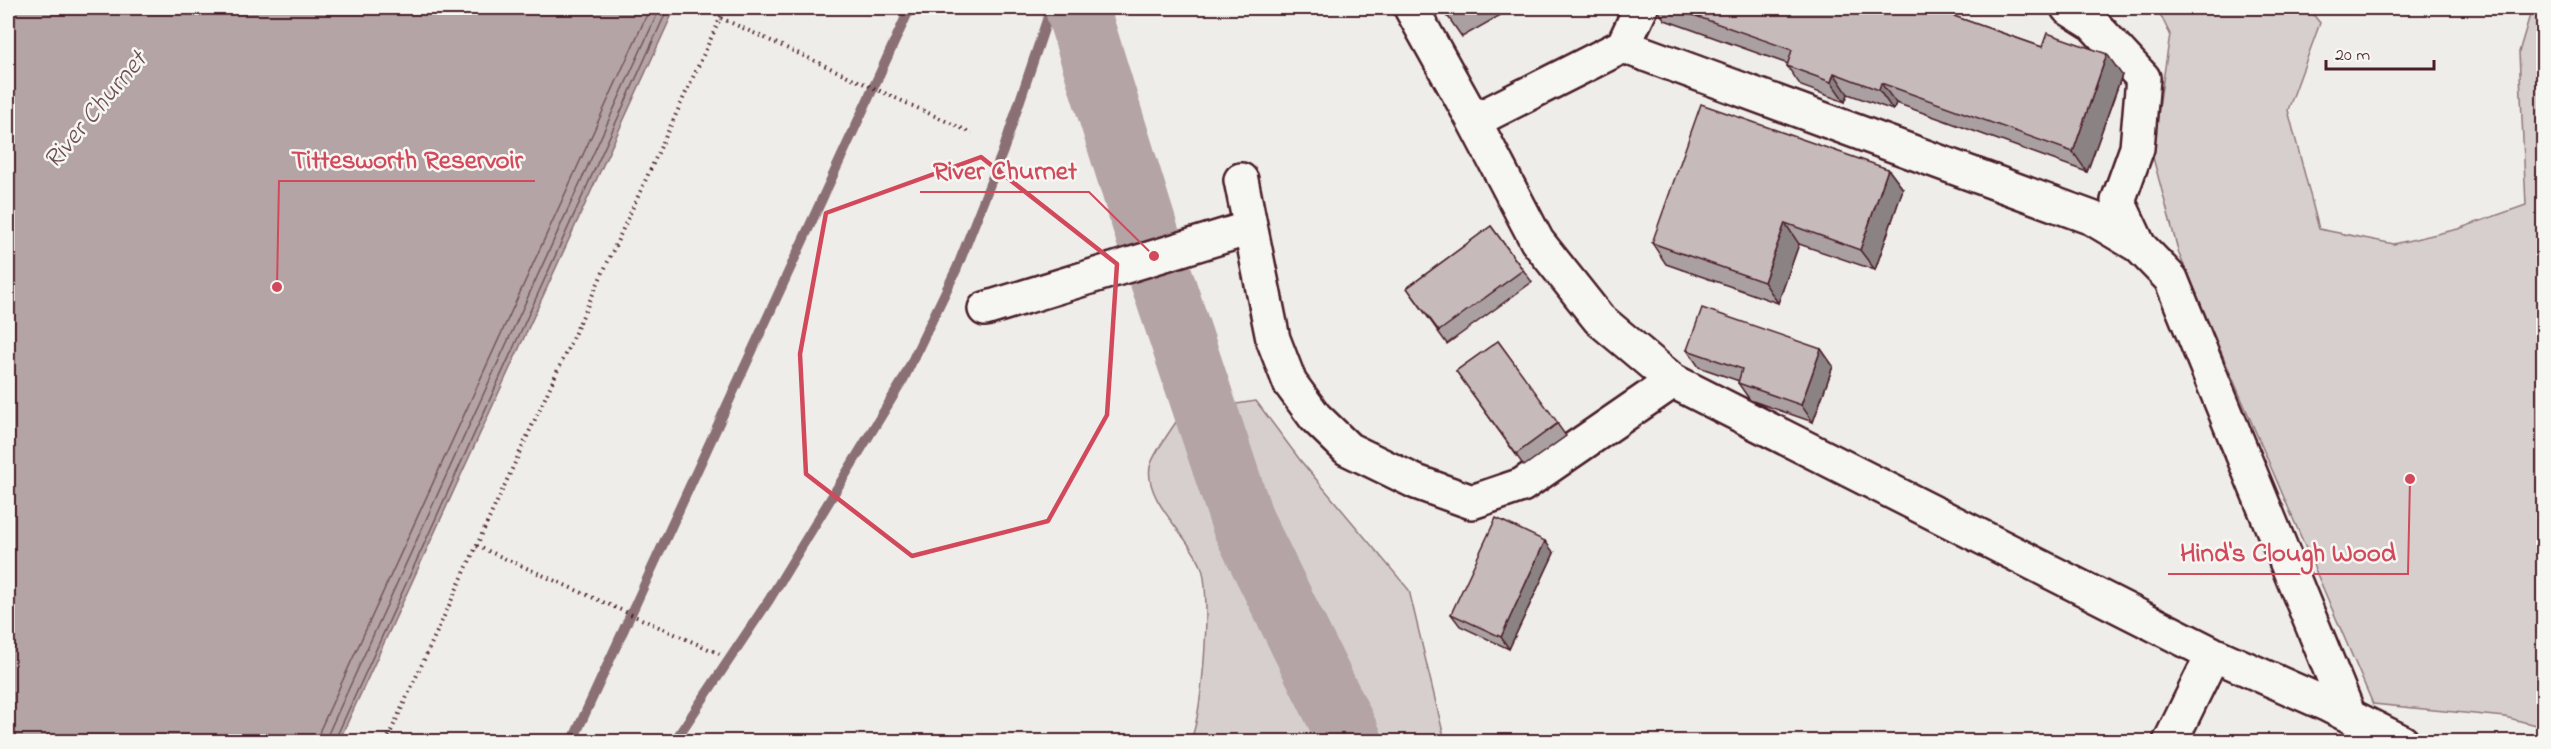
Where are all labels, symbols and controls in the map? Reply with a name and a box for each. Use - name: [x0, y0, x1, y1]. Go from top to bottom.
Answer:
- scale bar: [2326, 33, 2434, 71]
- water label: River Churnet: [35, 41, 159, 179]
- text: 20 m: [2335, 43, 2370, 69]
- callout: Tittesworth Reservoir: [279, 136, 535, 181]
- text: Tittesworth Reservoir: [291, 142, 523, 181]
- callout: River Churnet: [920, 147, 1089, 192]
- text: River Churnet: [933, 153, 1078, 192]
- callout: Hind's Clough Wood: [2168, 529, 2408, 574]
- text: Hind's Clough Wood: [2180, 535, 2397, 575]

